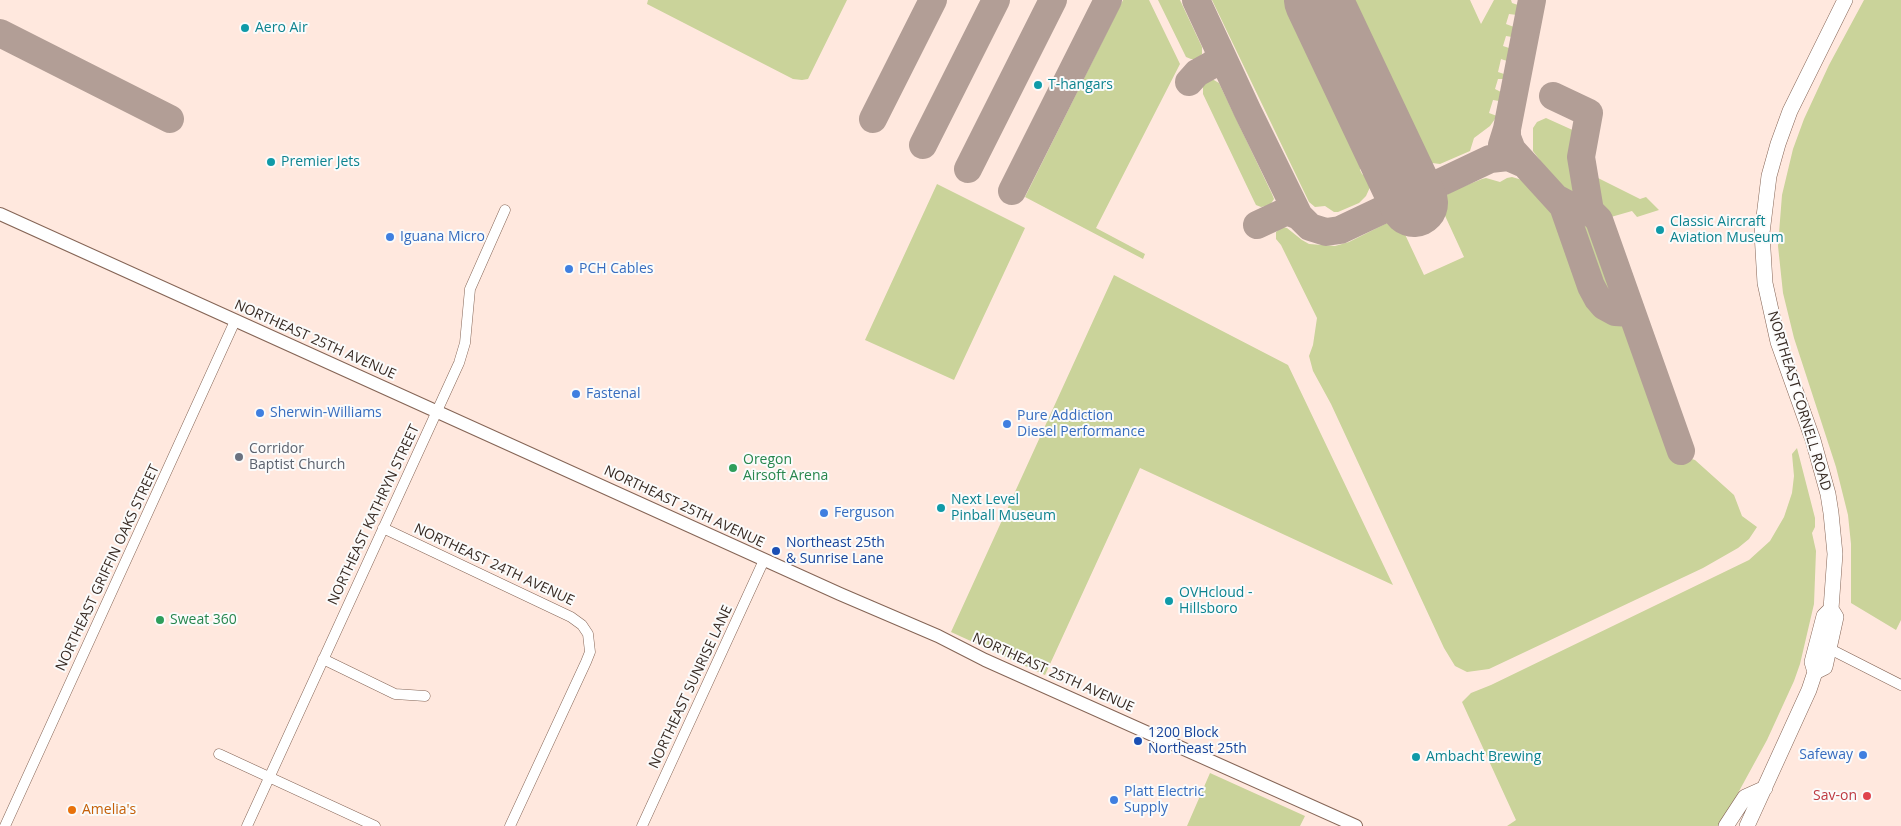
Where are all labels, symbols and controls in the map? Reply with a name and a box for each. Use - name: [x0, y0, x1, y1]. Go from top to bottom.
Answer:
- place label: Aero Air: [255, 20, 308, 36]
- marker: Aero Air: [239, 22, 251, 34]
- place label: T-hangars: [1048, 77, 1113, 93]
- marker: T-hangars: [1032, 79, 1044, 91]
- place label: Premier Jets: [281, 154, 360, 170]
- marker: Premier Jets: [265, 156, 277, 168]
- place label: Classic Aircraft Aviation Museum: [1670, 214, 1784, 246]
- marker: Classic Aircraft Aviation Museum: [1654, 224, 1666, 236]
- place label: Iguana Micro: [400, 229, 485, 245]
- marker: Iguana Micro: [384, 231, 396, 243]
- place label: PCH Cables: [579, 261, 653, 277]
- marker: PCH Cables: [563, 263, 575, 275]
- street label: NORTHEAST 25TH AVENUE: [232, 297, 398, 383]
- street label: NORTHEAST CORNELL ROAD: [1764, 309, 1834, 493]
- place label: Fastenal: [586, 386, 640, 402]
- marker: Fastenal: [570, 388, 582, 400]
- place label: Sherwin-Williams: [270, 405, 382, 421]
- marker: Sherwin-Williams: [254, 407, 266, 419]
- place label: Pure Addiction Diesel Performance: [1017, 408, 1145, 441]
- marker: Pure Addiction Diesel Performance: [1001, 418, 1013, 430]
- street label: NORTHEAST KATHRYN STREET: [325, 422, 423, 608]
- place label: Corridor Baptist Church: [249, 441, 345, 474]
- marker: Corridor Baptist Church: [233, 451, 245, 463]
- place label: Oregon Airsoft Arena: [743, 452, 828, 484]
- street label: NORTHEAST GRIFFIN OAKS STREET: [53, 462, 163, 674]
- street label: NORTHEAST 25TH AVENUE: [601, 462, 767, 552]
- marker: Oregon Airsoft Arena: [727, 462, 739, 474]
- place label: Next Level Pinball Museum: [951, 492, 1056, 524]
- marker: Next Level Pinball Museum: [935, 502, 947, 514]
- place label: Ferguson: [834, 505, 895, 521]
- marker: Ferguson: [818, 507, 830, 519]
- street label: NORTHEAST 24TH AVENUE: [411, 520, 577, 610]
- place label: Northeast 25th & Sunrise Lane: [786, 535, 885, 568]
- marker: Northeast 25th & Sunrise Lane: [770, 545, 782, 557]
- place label: OVHcloud - Hillsboro: [1179, 585, 1253, 618]
- marker: OVHcloud - Hillsboro: [1163, 595, 1175, 607]
- street label: NORTHEAST SUNRISE LANE: [646, 603, 736, 771]
- place label: Sweat 360: [170, 612, 237, 628]
- marker: Sweat 360: [154, 614, 166, 626]
- street label: NORTHEAST 25TH AVENUE: [970, 630, 1136, 716]
- place label: 1200 Block Northeast 25th: [1148, 725, 1247, 758]
- marker: 1200 Block Northeast 25th: [1132, 735, 1144, 747]
- place label: Safeway: [1799, 747, 1853, 763]
- place label: Ambacht Brewing: [1426, 749, 1541, 765]
- marker: Safeway: [1857, 749, 1869, 761]
- marker: Ambacht Brewing: [1410, 751, 1422, 763]
- place label: Platt Electric Supply: [1124, 784, 1204, 816]
- place label: Sav-on: [1813, 788, 1857, 804]
- marker: Sav-on: [1861, 790, 1873, 802]
- marker: Platt Electric Supply: [1108, 794, 1120, 806]
- place label: Amelia's: [82, 802, 136, 818]
- marker: Amelia's: [66, 804, 78, 816]

